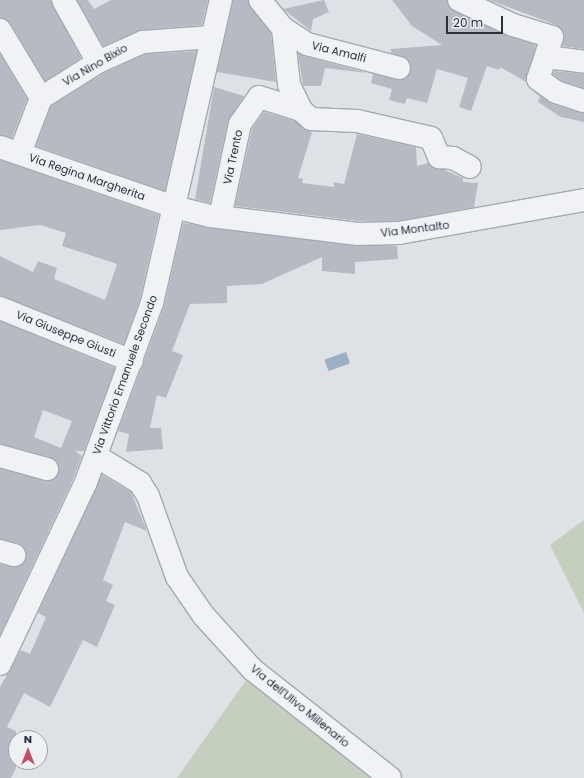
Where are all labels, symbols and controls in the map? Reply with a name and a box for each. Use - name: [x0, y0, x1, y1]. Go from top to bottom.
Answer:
- scale bar: [448, 8, 505, 34]
- text: 20 m: [453, 14, 483, 31]
- street label: Via Amalfi: [310, 39, 368, 65]
- street label: Via Nino Bixio: [60, 41, 130, 89]
- street label: Via Trento: [221, 128, 245, 186]
- street label: Via Regina Margherita: [27, 151, 147, 203]
- street label: Via Montalto: [380, 218, 450, 240]
- street label: Via Vittorio Emanuele Secondo: [90, 293, 160, 457]
- street label: Via Giuseppe Giusti: [14, 308, 118, 360]
- street label: Via dell'Ulivo Millenario: [248, 662, 352, 750]
- north arrow: [8, 730, 48, 770]
- text: N: [24, 731, 32, 747]

